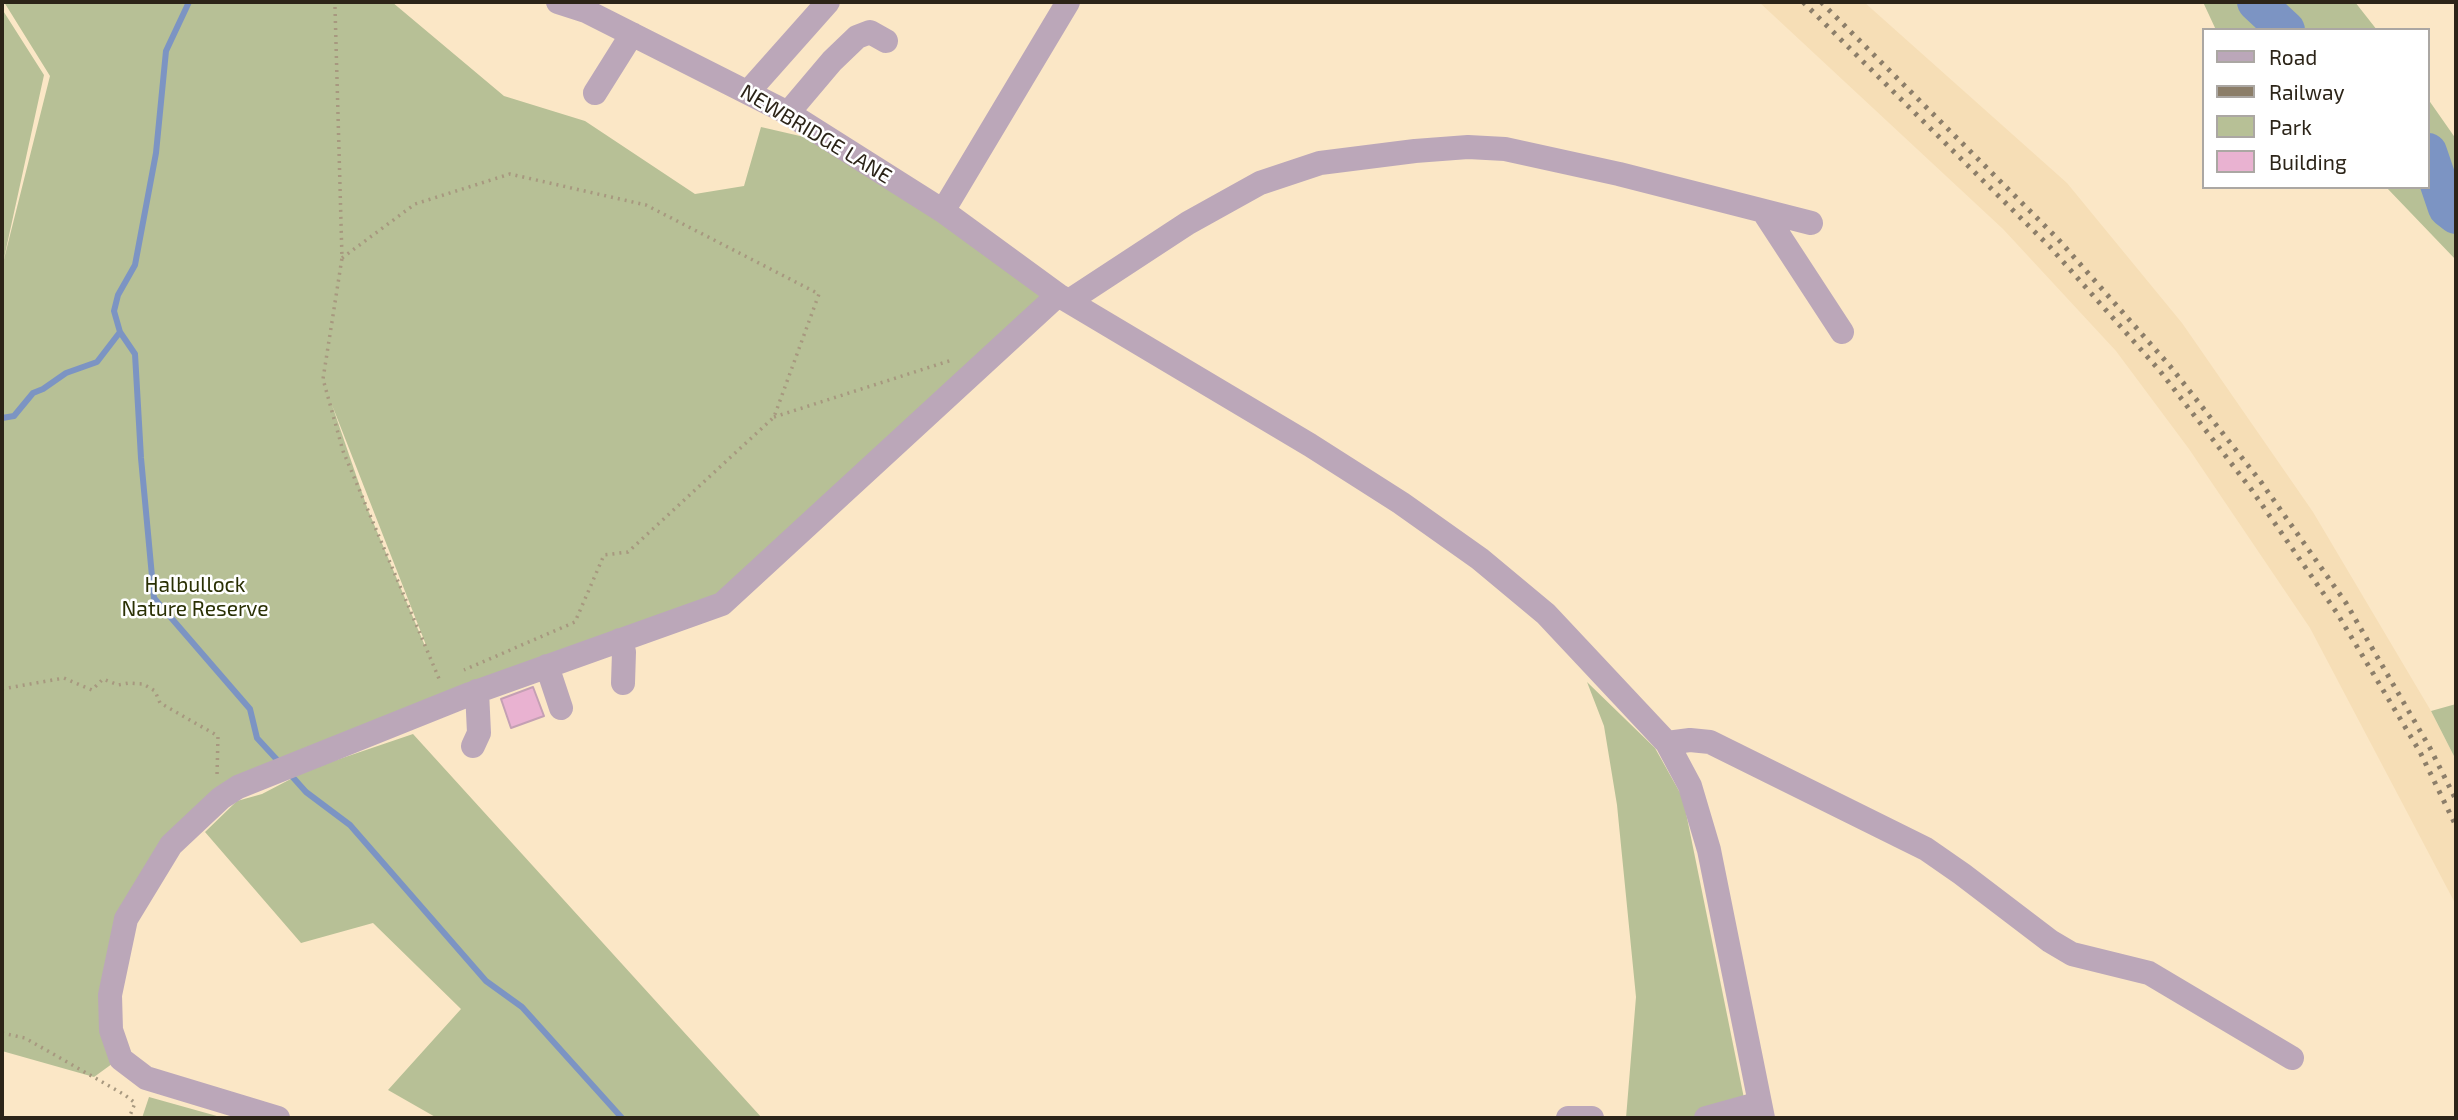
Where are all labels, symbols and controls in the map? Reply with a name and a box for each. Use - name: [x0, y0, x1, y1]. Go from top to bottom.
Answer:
- legend: [2202, 28, 2430, 189]
- text: Road: [2269, 44, 2317, 69]
- street label: NEWBRIDGE LANE: [736, 79, 896, 189]
- text: Railway: [2269, 79, 2345, 104]
- text: Park: [2269, 114, 2312, 139]
- text: Building: [2269, 149, 2347, 174]
- park label: Halbullock Nature Reserve: [121, 572, 269, 622]

